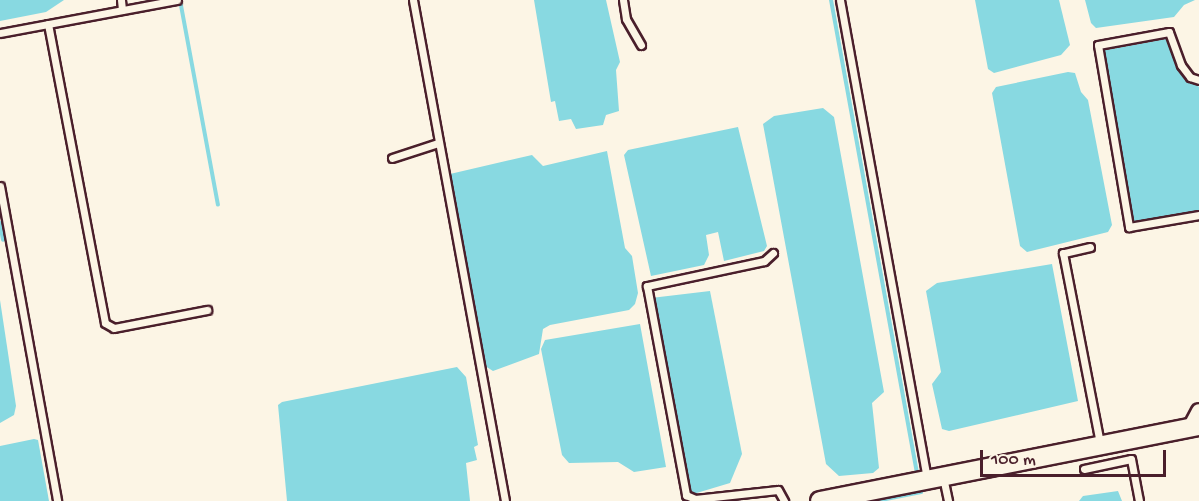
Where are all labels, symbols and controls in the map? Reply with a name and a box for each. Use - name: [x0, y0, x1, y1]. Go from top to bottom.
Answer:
- scale bar: [983, 438, 1169, 476]
- text: 100 m: [991, 450, 1036, 471]

